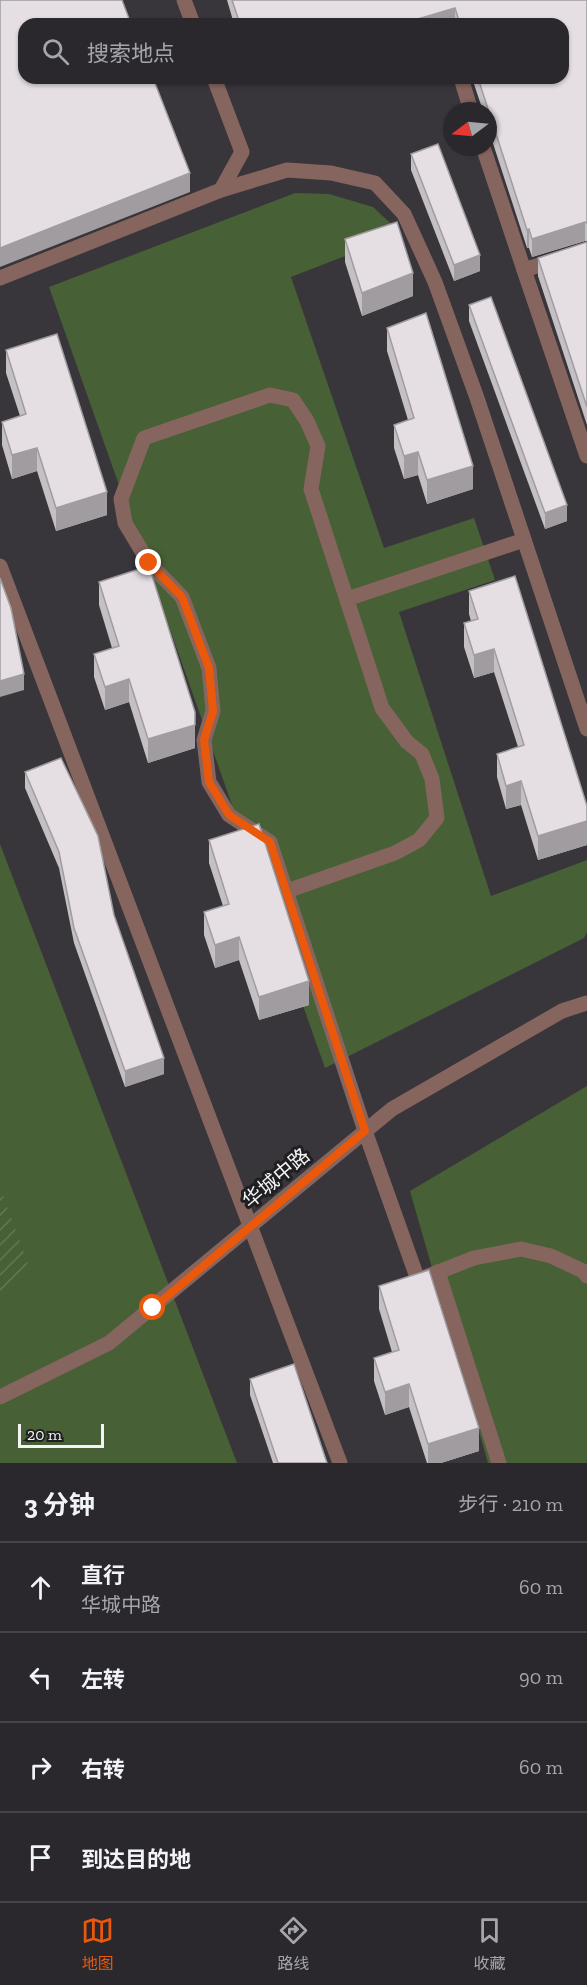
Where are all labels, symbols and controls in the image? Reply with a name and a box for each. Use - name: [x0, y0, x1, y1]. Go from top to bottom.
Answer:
- search box: [18, 18, 569, 84]
- icon: search: [39, 35, 72, 68]
- text: 搜索地点: [87, 40, 175, 67]
- north arrow: [443, 102, 497, 156]
- route end: [135, 549, 161, 575]
- street label: 华城中路: [238, 1143, 314, 1213]
- route start: [139, 1294, 165, 1320]
- scale bar: [18, 1421, 104, 1448]
- text: 20 m: [27, 1425, 62, 1444]
- text: 3 分钟: [24, 1489, 95, 1521]
- text: 步行 · 210 m: [458, 1492, 563, 1516]
- text: 直行: [81, 1562, 125, 1589]
- icon: ahead: [24, 1571, 57, 1604]
- text: 60 m: [519, 1575, 563, 1599]
- text: 华城中路: [81, 1593, 161, 1617]
- icon: left: [24, 1661, 57, 1694]
- text: 90 m: [519, 1665, 563, 1689]
- text: 左转: [81, 1666, 125, 1693]
- icon: right: [24, 1751, 57, 1784]
- text: 60 m: [519, 1755, 563, 1779]
- text: 右转: [81, 1756, 125, 1783]
- icon: arrive: [24, 1841, 57, 1874]
- text: 到达目的地: [81, 1846, 191, 1873]
- tab: 地图: [81, 1914, 114, 1974]
- tab: 路线: [277, 1914, 310, 1974]
- tab: 收藏: [473, 1914, 506, 1974]

